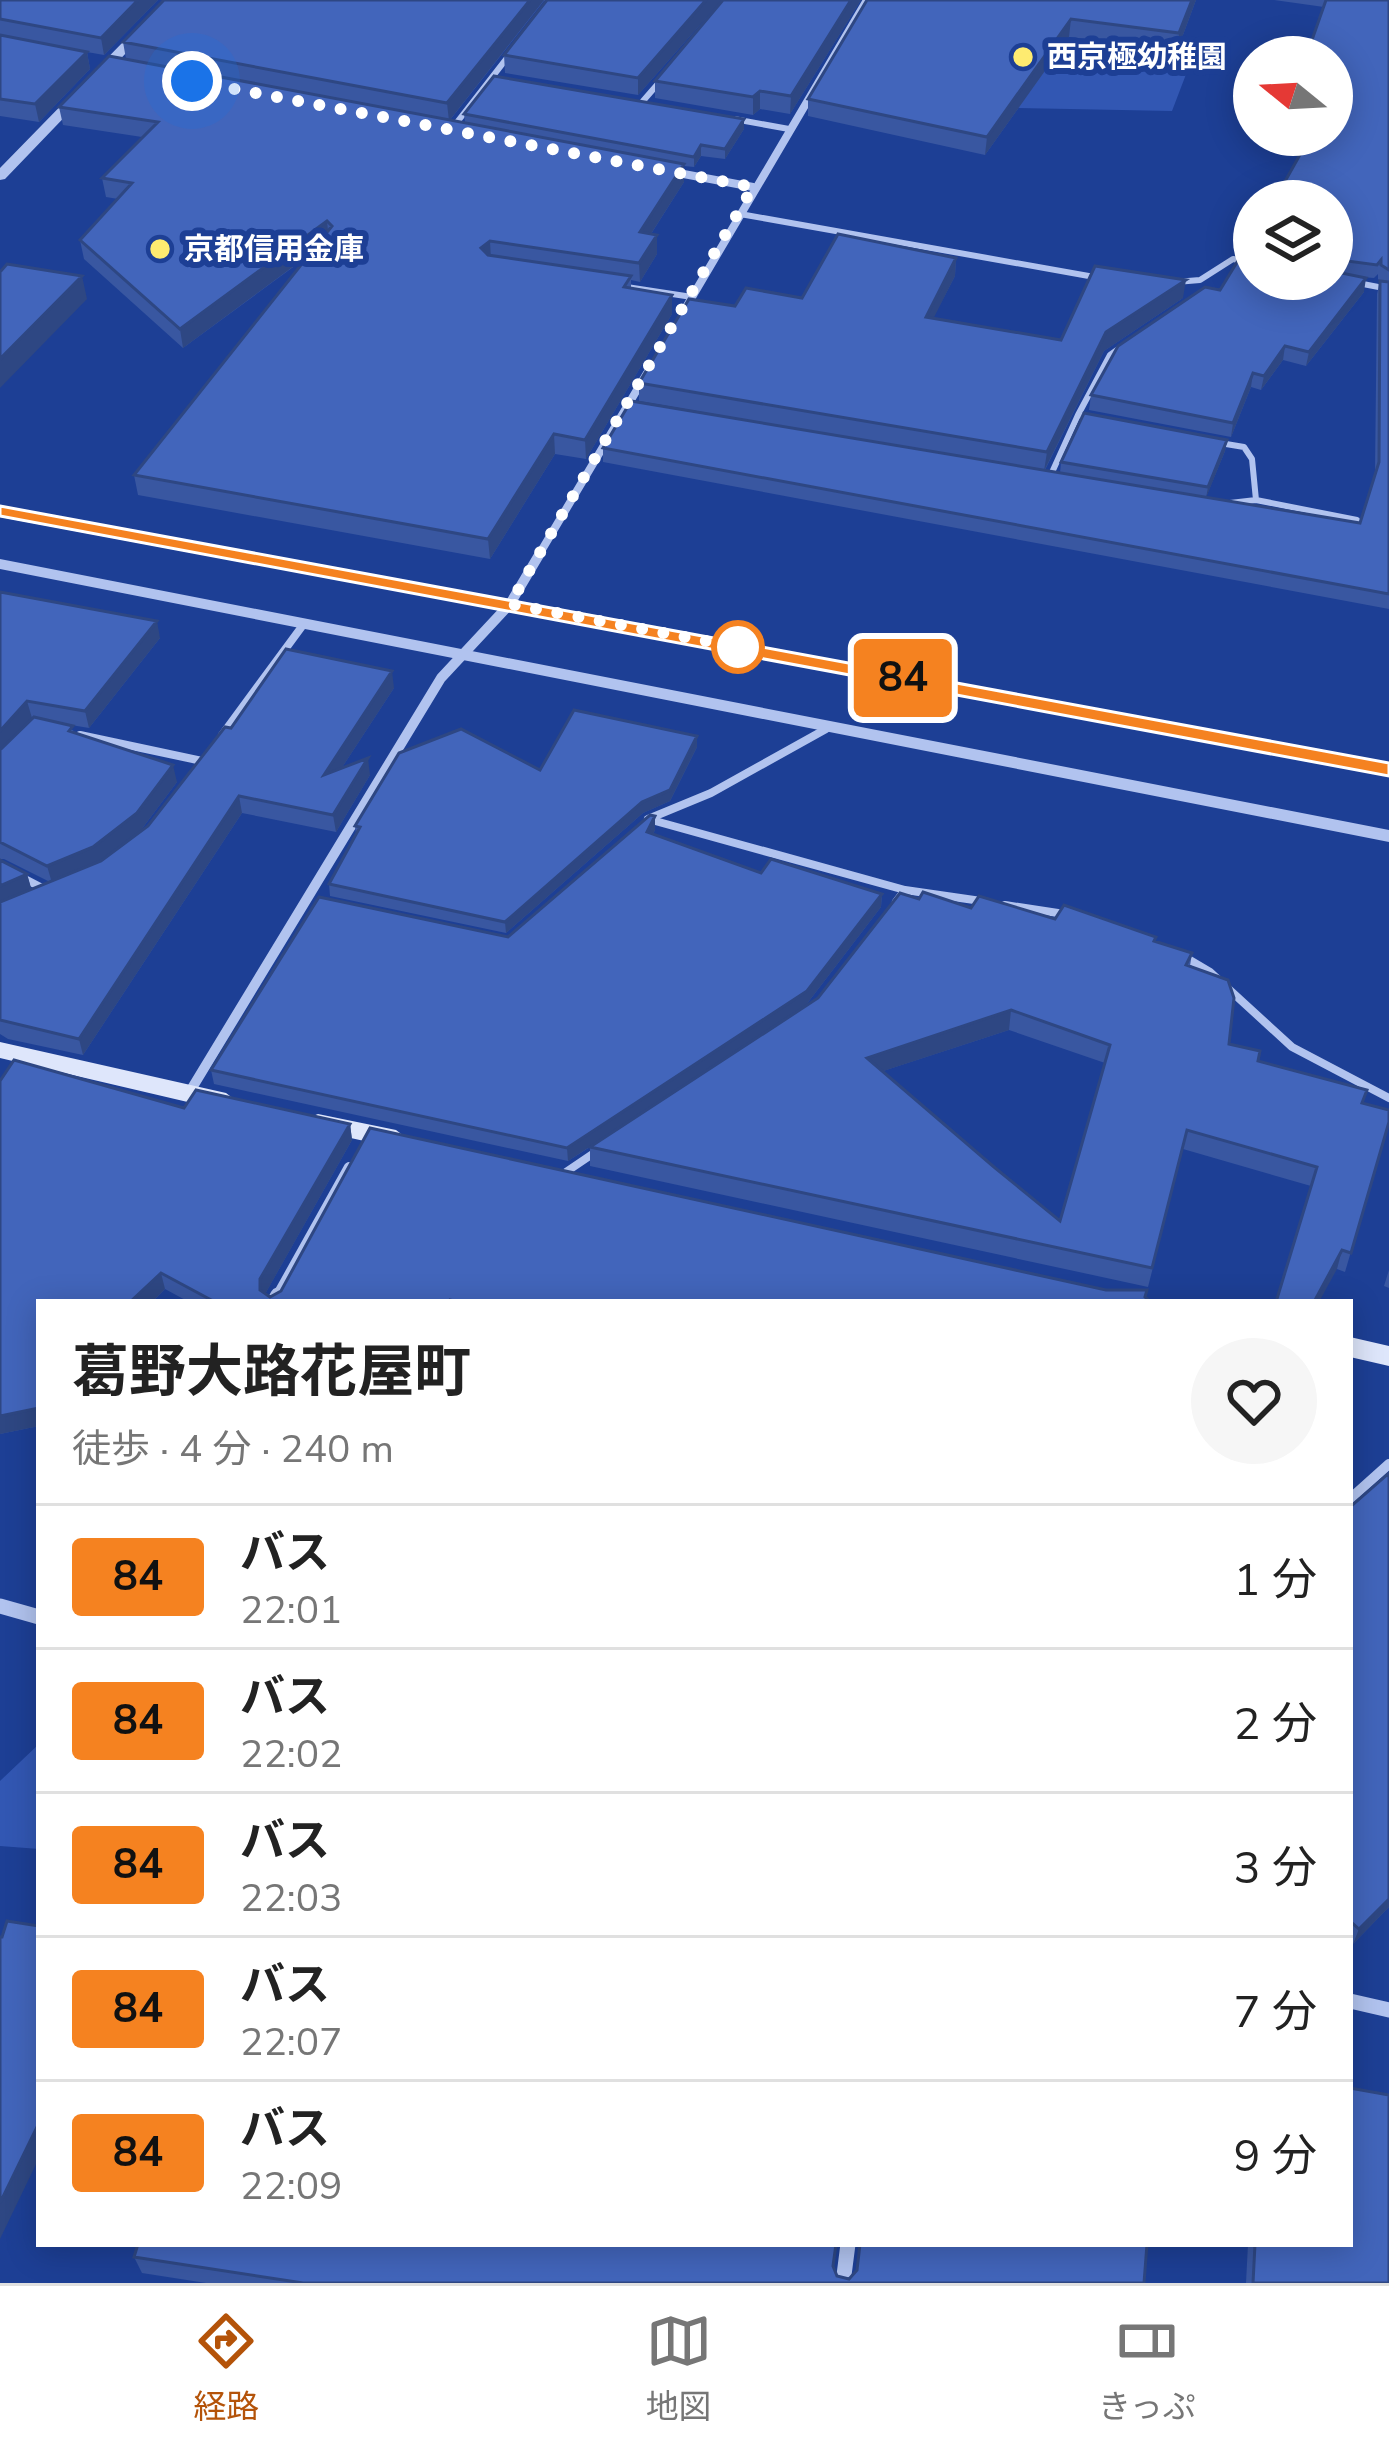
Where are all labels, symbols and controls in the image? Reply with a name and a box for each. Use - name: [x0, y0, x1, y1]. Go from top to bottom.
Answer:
- north arrow: [1233, 36, 1353, 156]
- map controls: [1233, 36, 1353, 300]
- place label: 西京極幼稚園: [1047, 37, 1227, 78]
- marker: 西京極幼稚園: [1010, 44, 1036, 70]
- your location: [162, 51, 222, 111]
- button: layers: [1233, 180, 1353, 300]
- place label: 京都信用金庫: [184, 229, 364, 270]
- marker: 京都信用金庫: [147, 236, 173, 262]
- unlabelled marker: [713, 622, 763, 672]
- line badge: 84: [849, 639, 957, 717]
- text: 84: [878, 649, 928, 706]
- text: 葛野大路花屋町: [72, 1333, 471, 1411]
- button: heart: [1191, 1338, 1317, 1464]
- text: 徒歩 · 4 分 · 240 m: [72, 1423, 394, 1476]
- text: バス: [240, 1523, 330, 1584]
- text: 84: [113, 1548, 163, 1605]
- text: 1 分: [1233, 1550, 1317, 1611]
- text: 22:01: [240, 1584, 343, 1637]
- text: バス: [240, 1667, 330, 1728]
- text: 84: [113, 1692, 163, 1749]
- text: 2 分: [1233, 1694, 1317, 1755]
- text: 22:02: [240, 1728, 343, 1781]
- text: バス: [240, 1811, 330, 1872]
- text: 84: [113, 1836, 163, 1893]
- text: 3 分: [1233, 1838, 1317, 1899]
- text: 22:03: [240, 1872, 343, 1925]
- text: バス: [240, 1955, 330, 2016]
- text: 84: [113, 1980, 163, 2037]
- text: 7 分: [1233, 1982, 1317, 2043]
- text: 22:07: [240, 2016, 343, 2069]
- text: バス: [240, 2099, 330, 2160]
- text: 84: [113, 2124, 163, 2181]
- text: 9 分: [1233, 2126, 1317, 2187]
- text: 22:09: [240, 2160, 343, 2213]
- tab: 経路: [193, 2308, 259, 2430]
- tab: 地図: [646, 2308, 712, 2430]
- tab: きっぷ: [1098, 2308, 1196, 2430]

